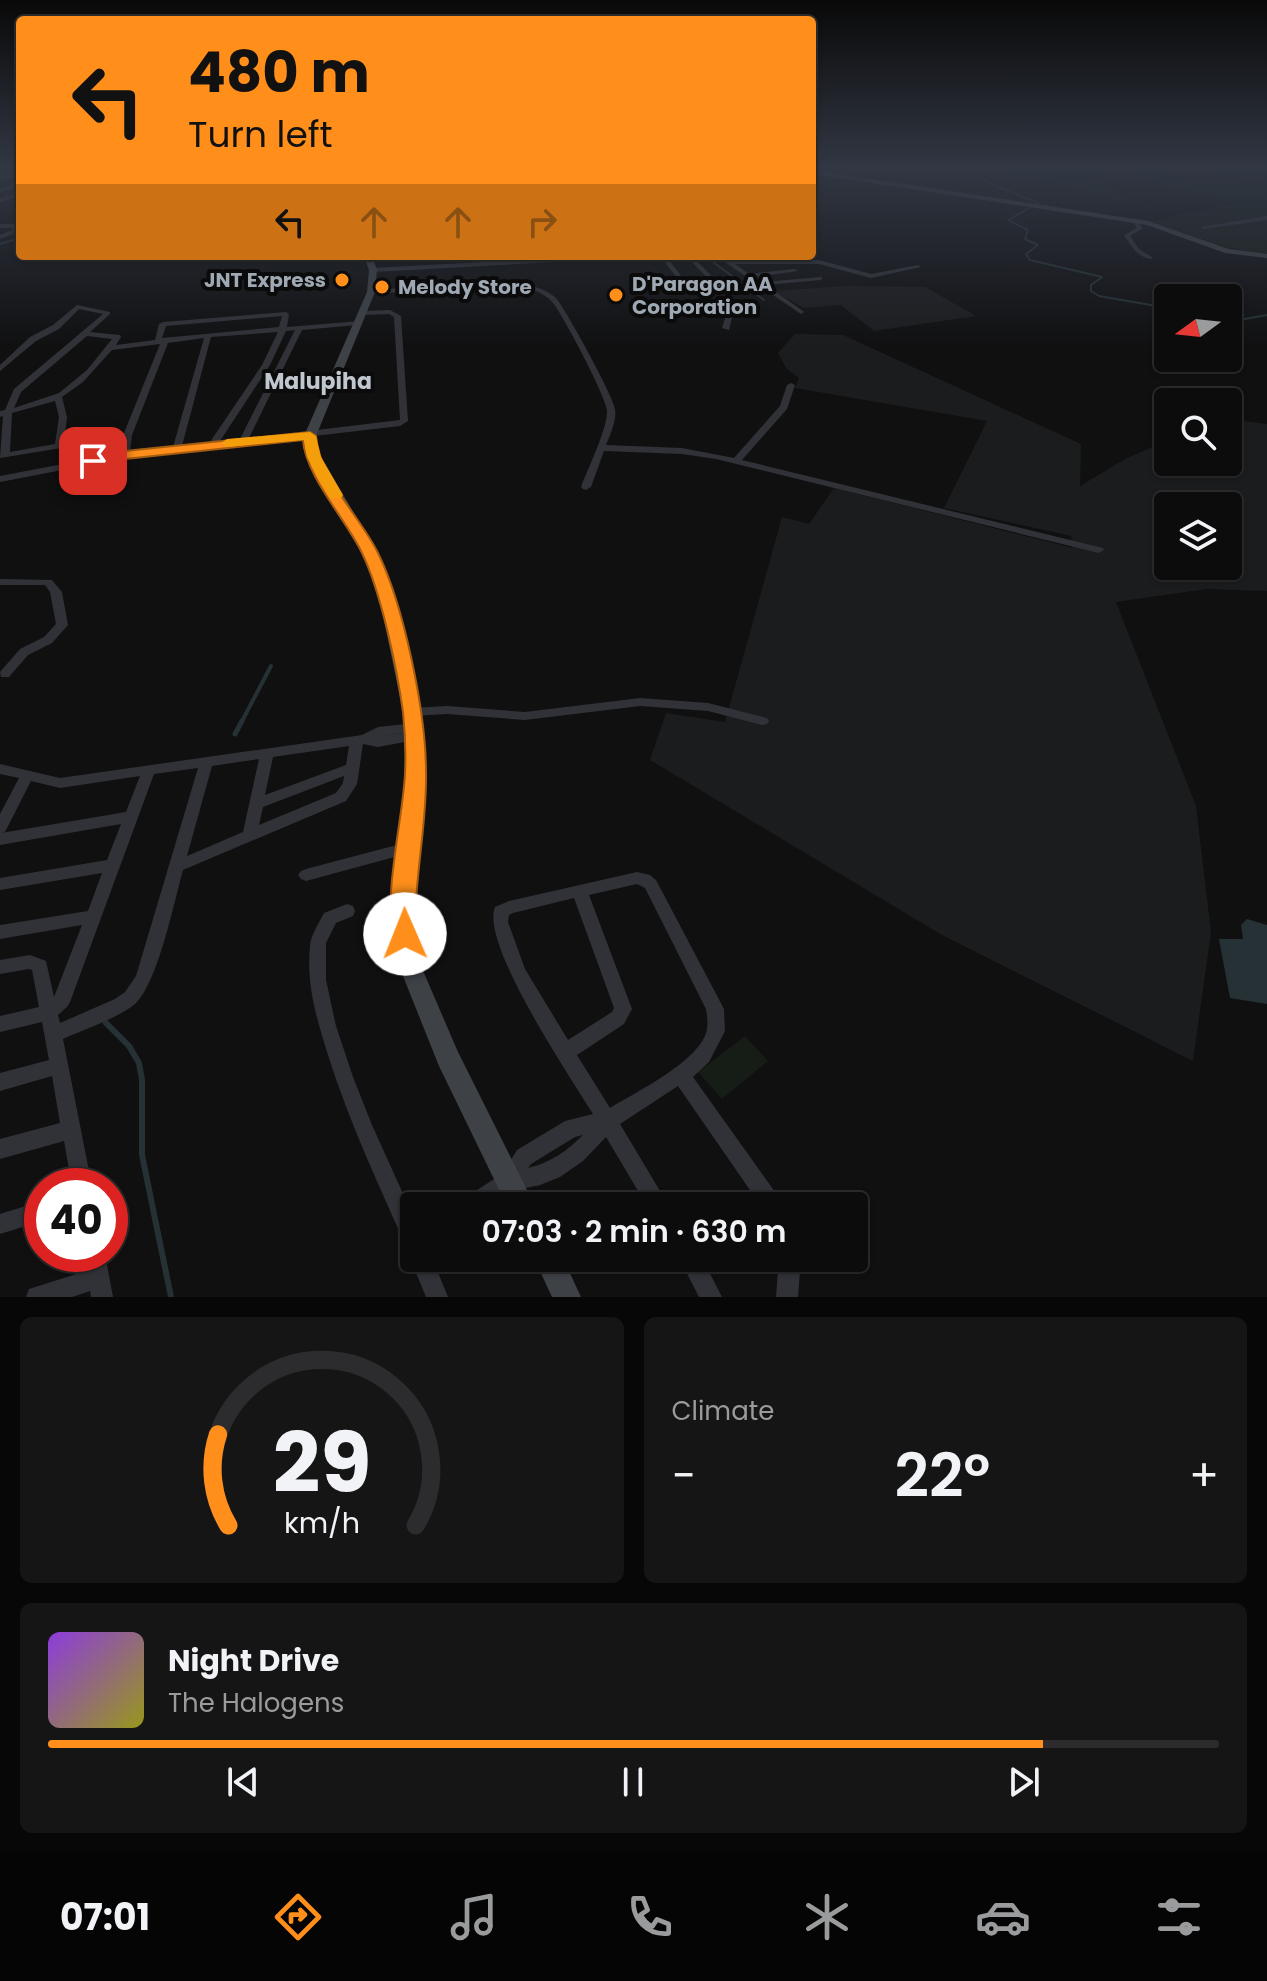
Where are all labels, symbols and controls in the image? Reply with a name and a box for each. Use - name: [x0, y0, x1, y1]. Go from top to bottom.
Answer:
- text: 480 m: [188, 33, 370, 112]
- icon: left: [56, 48, 160, 152]
- text: Turn left: [188, 109, 333, 160]
- icon: left: [268, 200, 312, 244]
- icon: ahead: [352, 200, 396, 244]
- icon: ahead: [436, 200, 480, 244]
- icon: right: [520, 200, 564, 244]
- place label: JNT Express: [204, 266, 326, 294]
- place label: D'Paragon AA Corporation: [632, 270, 773, 321]
- marker: JNT Express: [333, 271, 351, 289]
- place label: Melody Store: [398, 273, 532, 301]
- marker: Melody Store: [373, 278, 391, 296]
- north arrow: [1154, 284, 1242, 372]
- map controls: [1154, 284, 1242, 580]
- marker: D'Paragon AA Corporation: [607, 286, 625, 304]
- district label: Malupiha: [264, 366, 372, 397]
- button: search: [1154, 388, 1242, 476]
- pin: [59, 427, 127, 495]
- icon: arrive: [71, 439, 115, 483]
- button: layers: [1154, 492, 1242, 580]
- position arrow: [363, 892, 447, 976]
- speed limit sign: 40: [24, 1168, 128, 1272]
- text: 07:03 · 2 min · 630 m: [482, 1210, 786, 1253]
- text: Climate: [672, 1393, 774, 1429]
- text: 29: [272, 1405, 371, 1521]
- text: 22°: [895, 1434, 990, 1518]
- text: −: [672, 1445, 696, 1506]
- text: +: [1189, 1445, 1219, 1506]
- text: km/h: [284, 1503, 360, 1543]
- text: Night Drive: [168, 1639, 339, 1682]
- text: The Halogens: [168, 1685, 344, 1721]
- icon: previous: [221, 1760, 265, 1804]
- icon: pause: [611, 1760, 655, 1804]
- icon: next: [1002, 1760, 1046, 1804]
- icon: directions: [270, 1889, 326, 1945]
- icon: music: [446, 1889, 502, 1945]
- icon: phone: [622, 1889, 678, 1945]
- icon: climate: [799, 1889, 855, 1945]
- icon: car: [975, 1889, 1031, 1945]
- icon: filters: [1151, 1889, 1207, 1945]
- text: 07:01: [60, 1892, 150, 1943]

